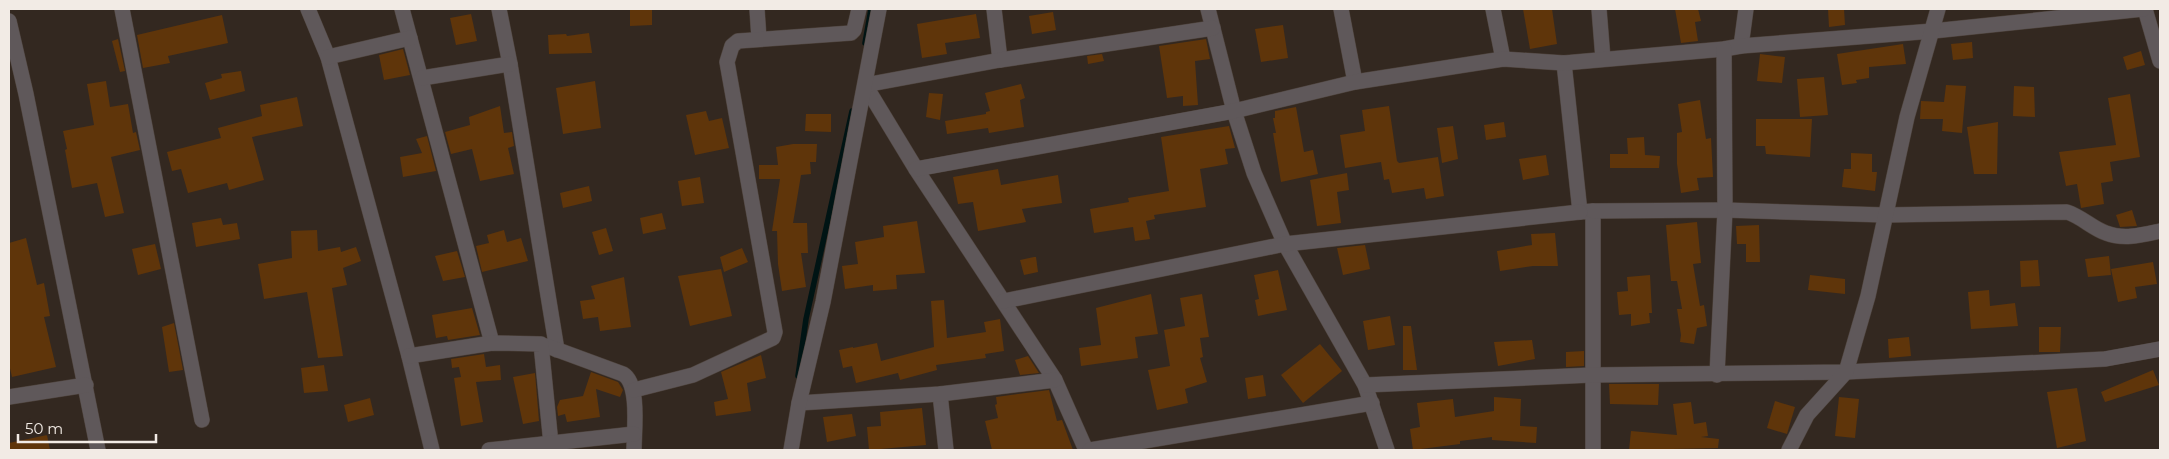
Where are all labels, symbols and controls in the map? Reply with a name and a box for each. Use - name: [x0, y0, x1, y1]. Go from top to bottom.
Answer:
- scale bar: [18, 412, 155, 444]
- text: 50 m: [25, 419, 63, 438]

